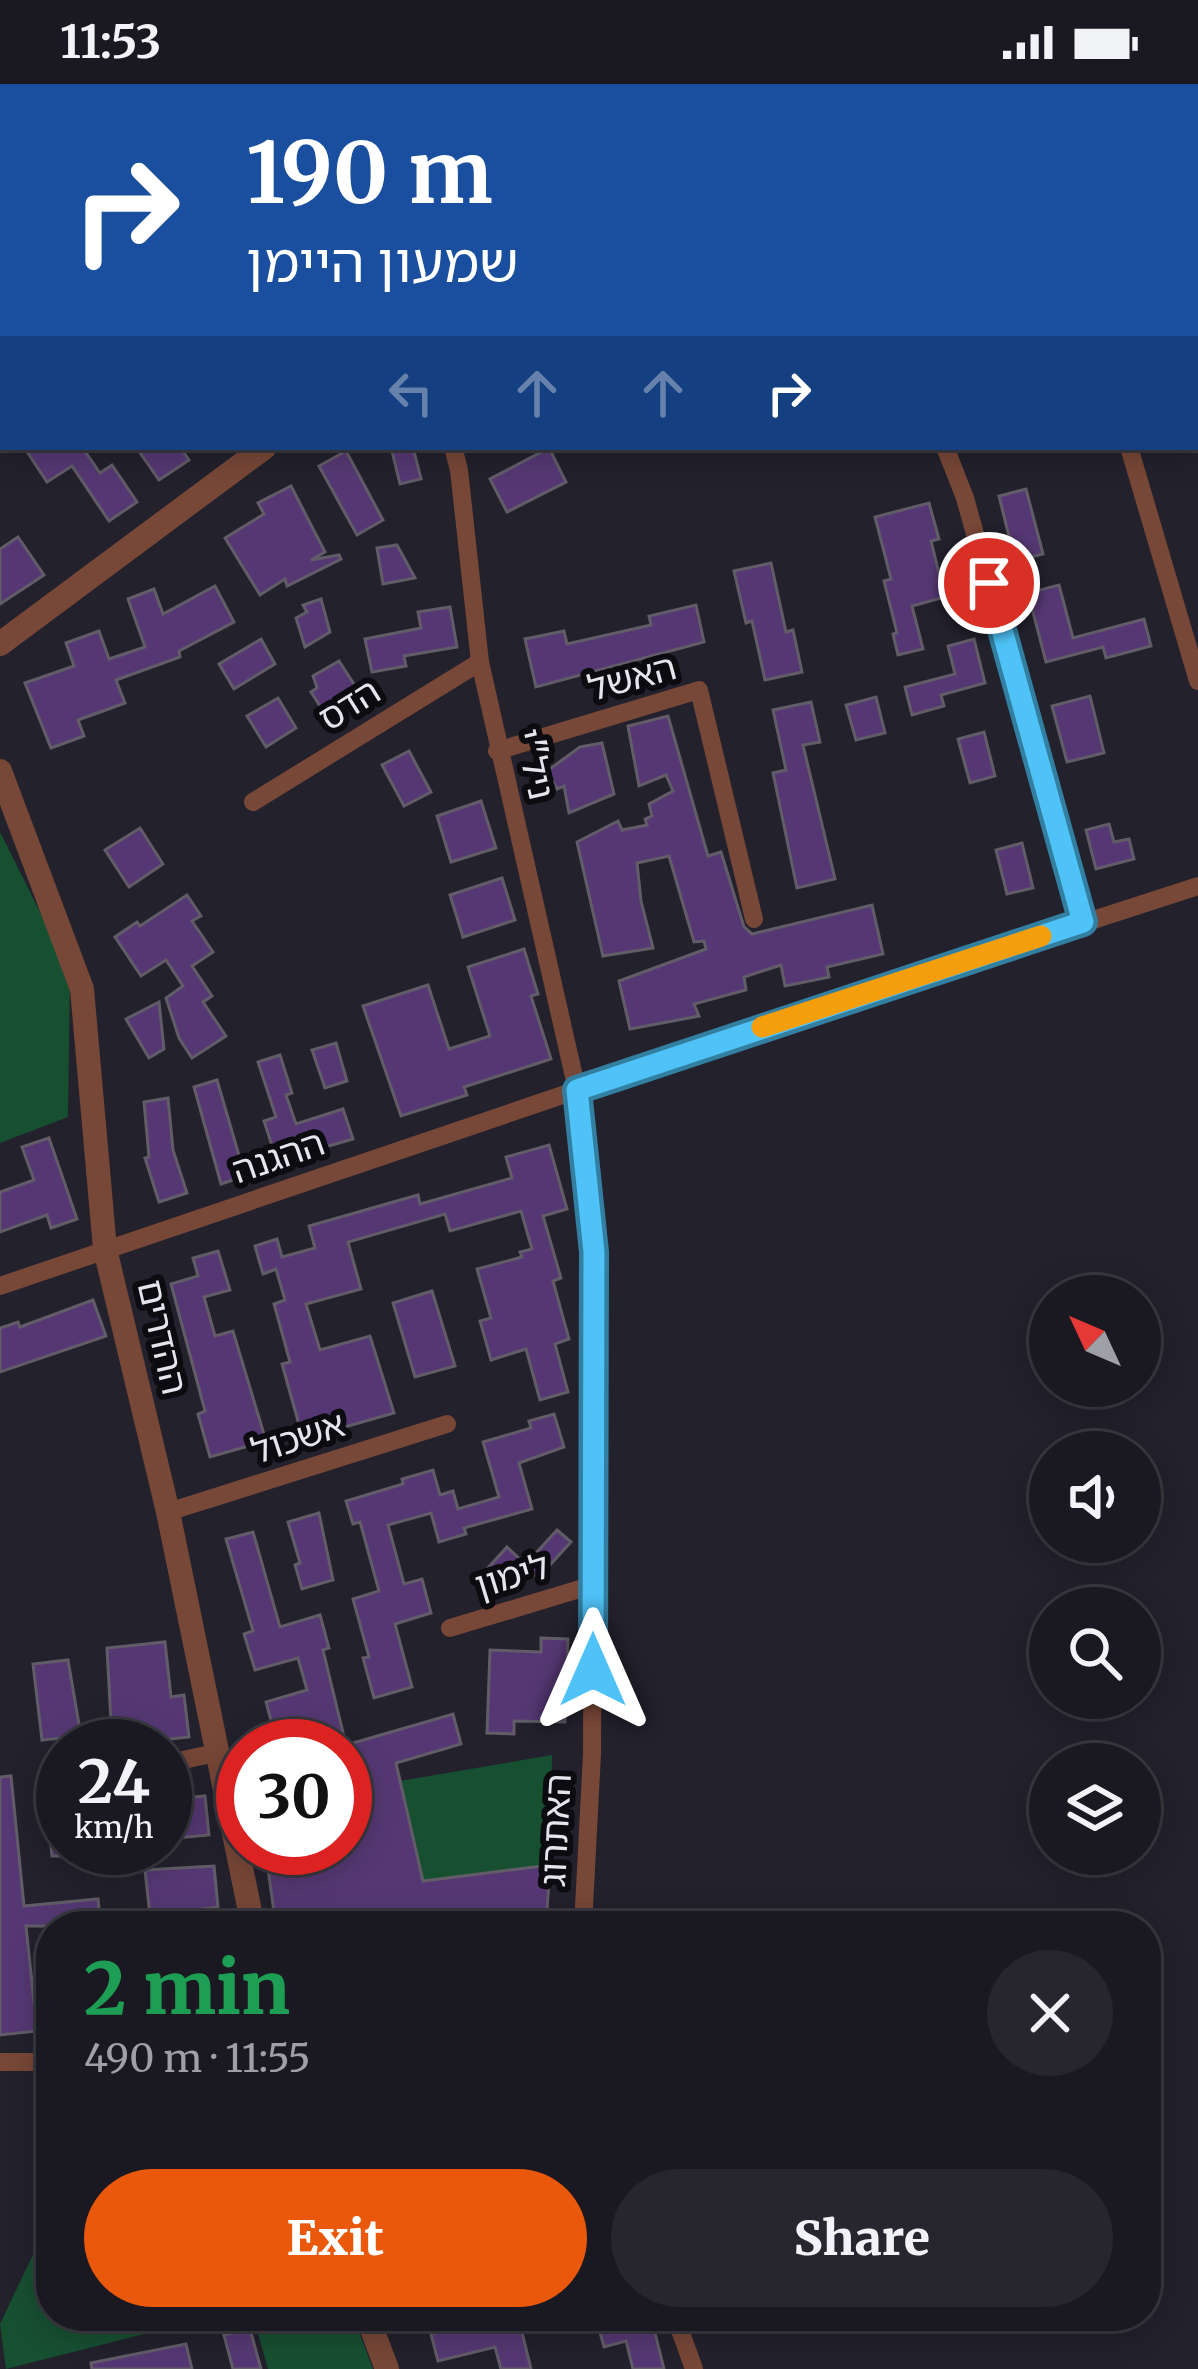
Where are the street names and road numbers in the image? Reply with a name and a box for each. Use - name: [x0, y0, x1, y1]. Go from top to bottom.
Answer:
- street label: האשל: [583, 644, 681, 711]
- street label: הדס: [310, 668, 388, 740]
- street label: ניל"י: [505, 724, 564, 804]
- street label: ההגנה: [226, 1120, 330, 1193]
- street label: ההדרים: [128, 1275, 198, 1399]
- street label: אשכול: [246, 1401, 351, 1474]
- street label: לימון: [469, 1543, 555, 1608]
- street label: האתרוג: [530, 1772, 581, 1888]

